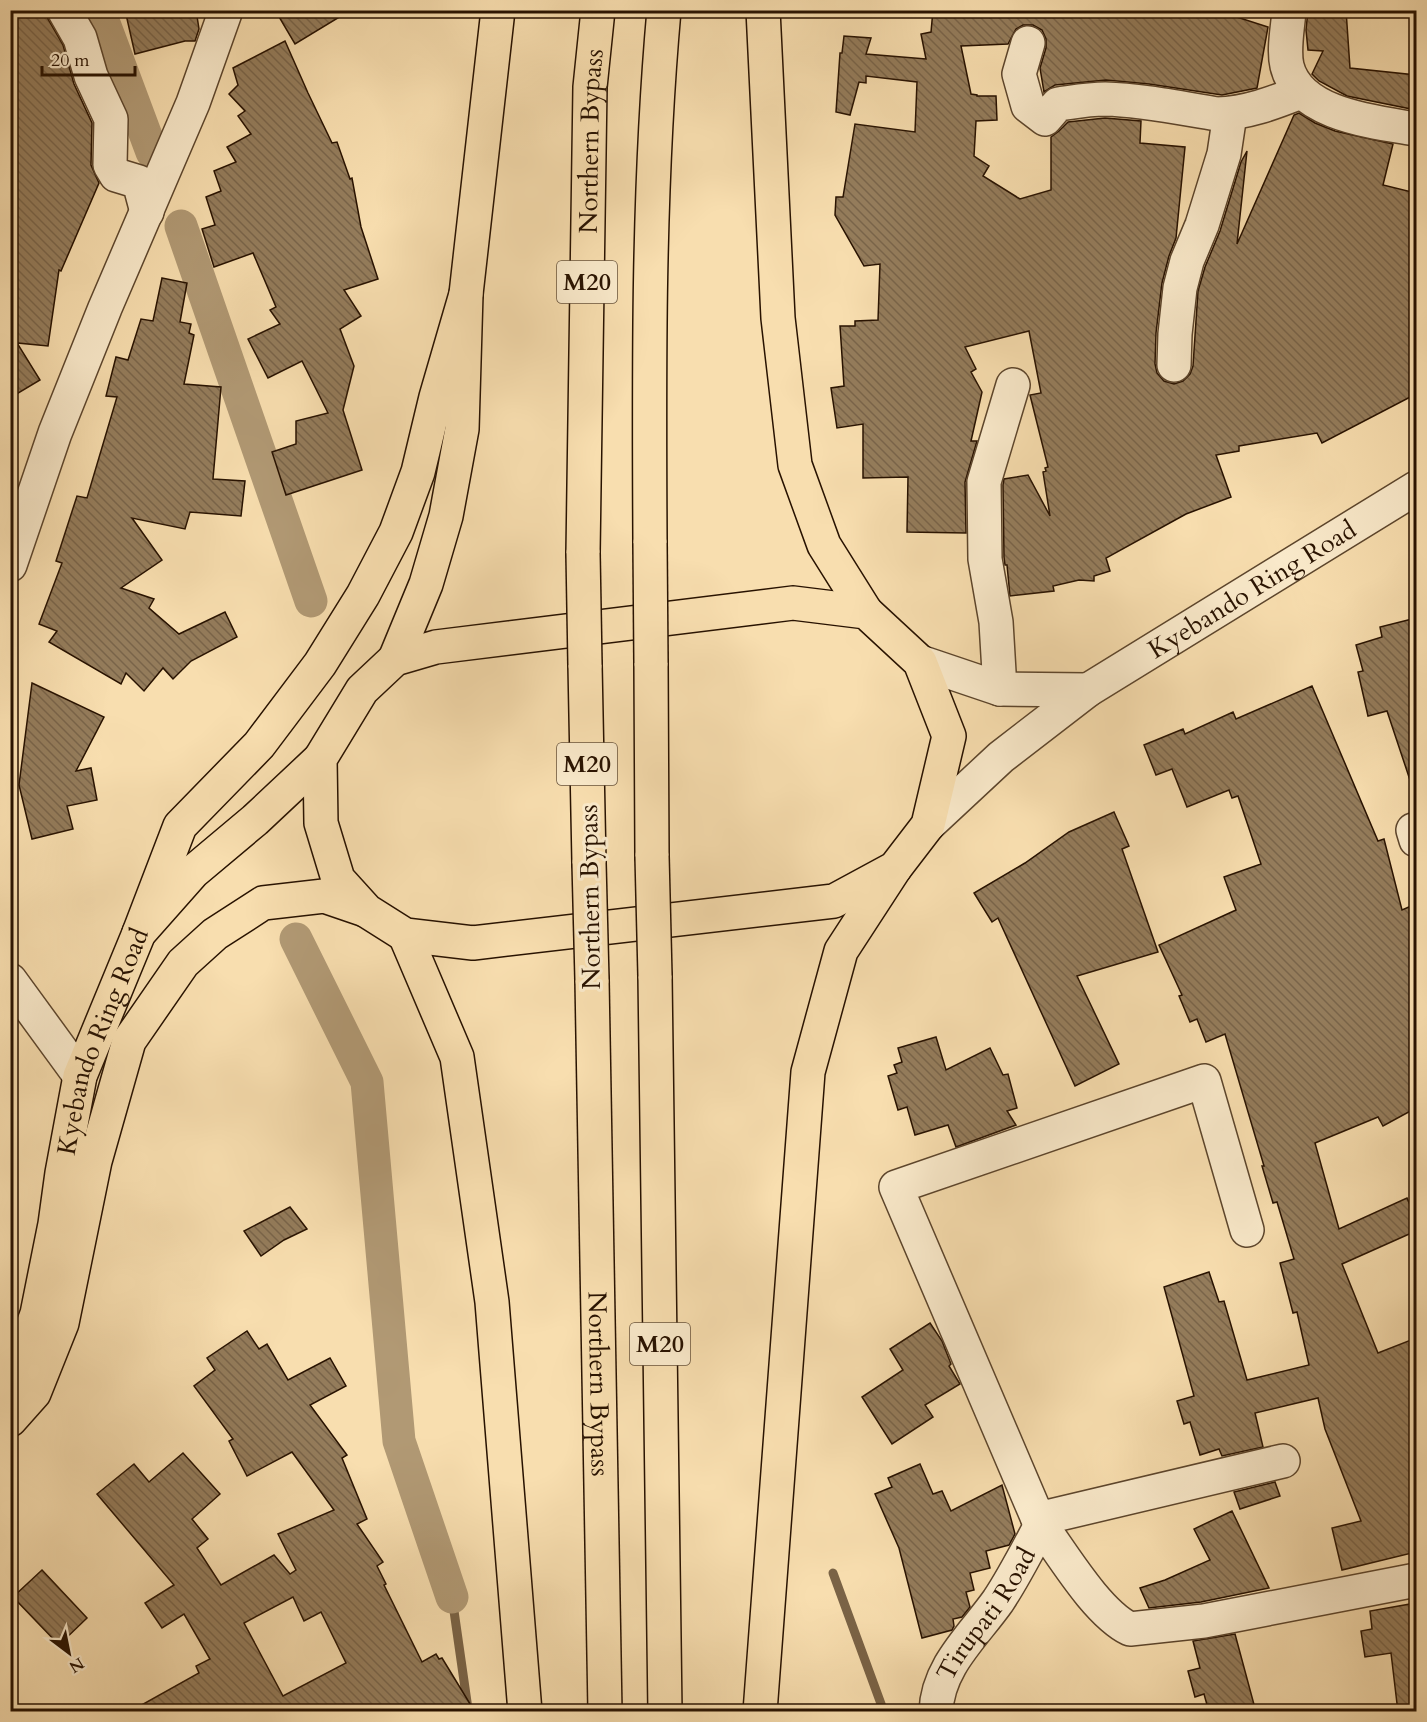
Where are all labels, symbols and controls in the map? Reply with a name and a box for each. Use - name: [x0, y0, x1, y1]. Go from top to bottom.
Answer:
- scale bar: [42, 39, 135, 77]
- street label: Northern Bypass: [570, 47, 611, 234]
- text: 20 m: [51, 48, 90, 73]
- road number: M20: [557, 261, 617, 303]
- street label: Kyebando Ring Road: [1141, 512, 1363, 667]
- road number: M20: [557, 743, 617, 785]
- street label: Northern Bypass: [571, 804, 609, 990]
- street label: Kyebando Ring Road: [48, 922, 157, 1158]
- street label: Northern Bypass: [580, 1291, 618, 1477]
- road number: M20: [630, 1323, 690, 1365]
- street label: Tirupati Road: [928, 1541, 1044, 1686]
- north arrow: [39, 1623, 99, 1683]
- text: N: [65, 1652, 88, 1678]

